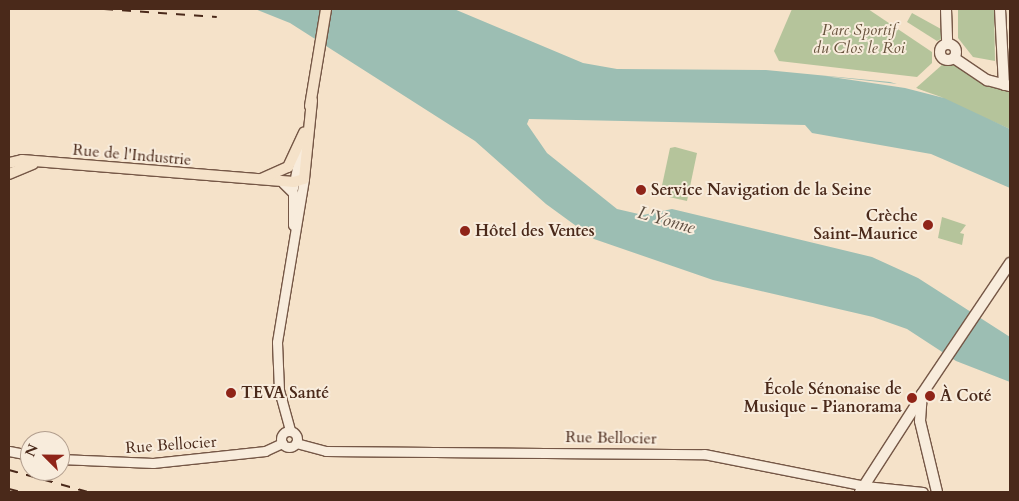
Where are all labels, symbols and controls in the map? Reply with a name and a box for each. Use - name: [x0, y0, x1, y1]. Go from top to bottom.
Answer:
- park label: Parc Sportif du Clos le Roi: [813, 20, 905, 58]
- street label: Rue de l'Industrie: [72, 140, 192, 170]
- place label: Service Navigation de la Seine: [651, 180, 872, 200]
- marker: Service Navigation de la Seine: [635, 184, 647, 196]
- water label: L'Yonne: [635, 203, 697, 239]
- place label: Crèche Saint-Maurice: [814, 206, 918, 244]
- marker: Crèche Saint-Maurice: [922, 219, 934, 231]
- place label: Hôtel des Ventes: [475, 221, 595, 241]
- marker: Hôtel des Ventes: [459, 225, 471, 237]
- place label: École Sénonaise de Musique - Pianorama: [744, 379, 902, 417]
- place label: TEVA Santé: [241, 383, 329, 403]
- place label: À Coté: [940, 386, 992, 406]
- marker: TEVA Santé: [225, 387, 237, 399]
- marker: À Coté: [924, 390, 936, 402]
- marker: École Sénonaise de Musique - Pianorama: [906, 392, 918, 404]
- street label: Rue Bellocier: [565, 428, 657, 448]
- north arrow: [20, 431, 70, 481]
- street label: Rue Bellocier: [125, 432, 217, 458]
- text: N: [21, 441, 43, 460]

